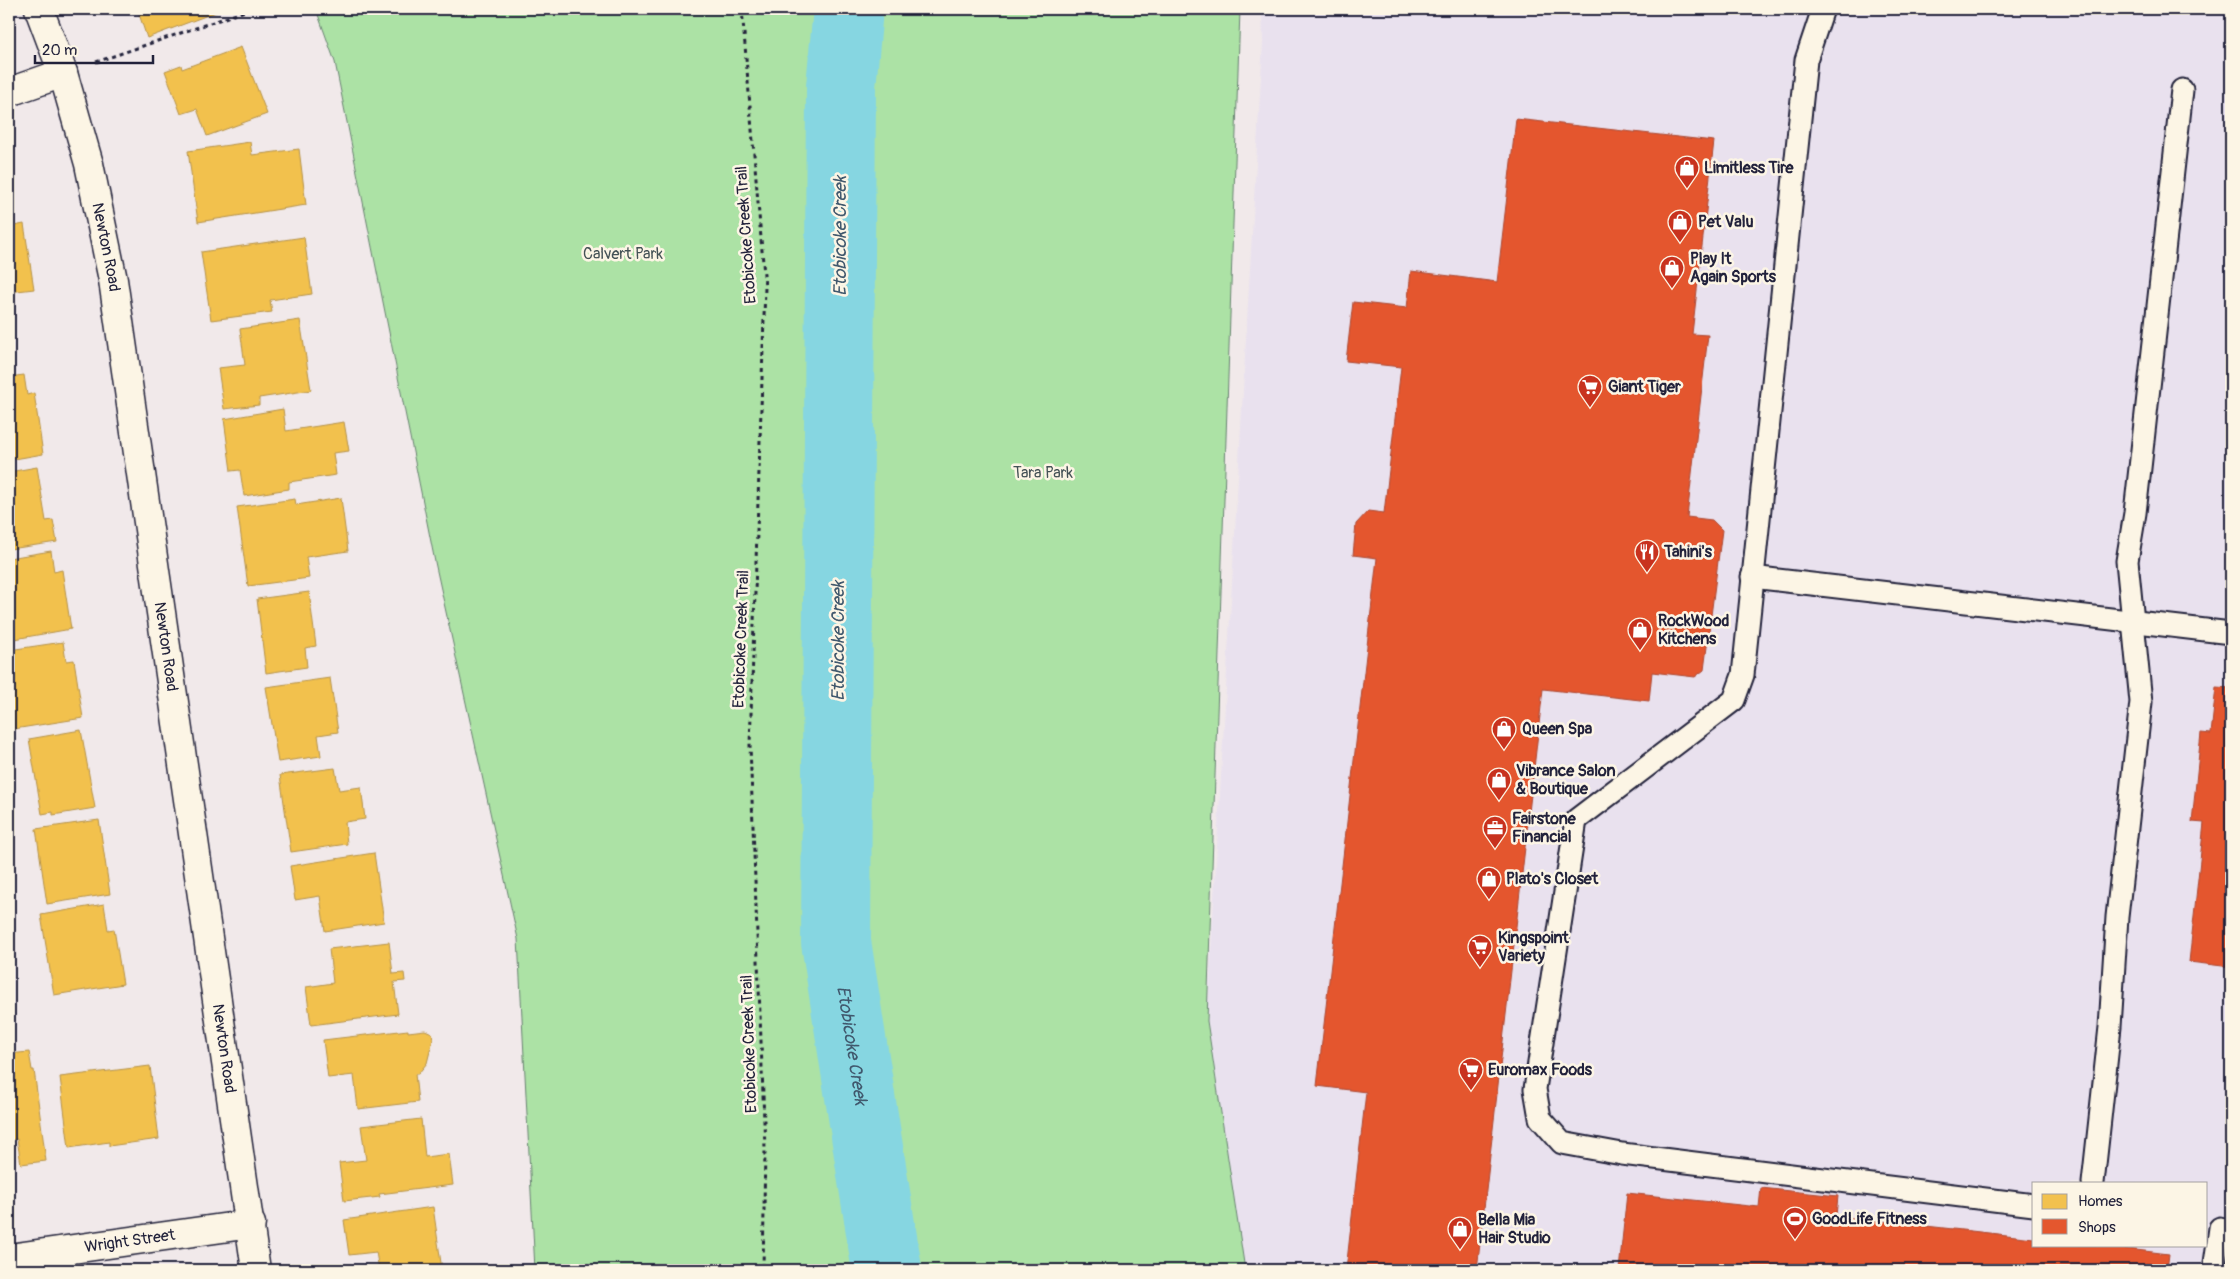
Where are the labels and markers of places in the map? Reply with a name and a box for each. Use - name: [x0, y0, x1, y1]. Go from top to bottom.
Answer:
- shop icon: Limitless Tire: [1674, 155, 1700, 189]
- place label: Limitless Tire: [1704, 158, 1795, 178]
- shop icon: Pet Valu: [1667, 209, 1693, 243]
- place label: Pet Valu: [1698, 212, 1754, 232]
- place label: Play It Again Sports: [1690, 249, 1777, 287]
- shop icon: Play It Again Sports: [1659, 255, 1685, 289]
- supermarket icon: Giant Tiger: [1577, 374, 1603, 408]
- place label: Giant Tiger: [1608, 377, 1681, 397]
- restaurant icon: Tahini's: [1634, 539, 1660, 573]
- place label: Tahini's: [1663, 542, 1713, 562]
- place label: RockWood Kitchens: [1658, 611, 1730, 649]
- shop icon: RockWood Kitchens: [1627, 617, 1653, 651]
- shop icon: Queen Spa: [1491, 716, 1517, 750]
- place label: Queen Spa: [1522, 719, 1593, 739]
- place label: Vibrance Salon & Boutique: [1516, 761, 1616, 799]
- shop icon: Vibrance Salon & Boutique: [1486, 767, 1512, 801]
- place label: Fairstone Financial: [1512, 809, 1577, 847]
- office icon: Fairstone Financial: [1482, 815, 1508, 849]
- shop icon: Plato's Closet: [1476, 866, 1502, 900]
- place label: Plato's Closet: [1506, 869, 1599, 889]
- place label: Kingspoint Variety: [1498, 928, 1569, 966]
- supermarket icon: Kingspoint Variety: [1467, 934, 1493, 968]
- supermarket icon: Euromax Foods: [1458, 1057, 1484, 1091]
- place label: Euromax Foods: [1488, 1060, 1593, 1080]
- sports icon: GoodLife Fitness: [1782, 1206, 1808, 1240]
- place label: GoodLife Fitness: [1812, 1209, 1927, 1229]
- place label: Bella Mia Hair Studio: [1478, 1210, 1551, 1248]
- shop icon: Bella Mia Hair Studio: [1447, 1216, 1473, 1250]

